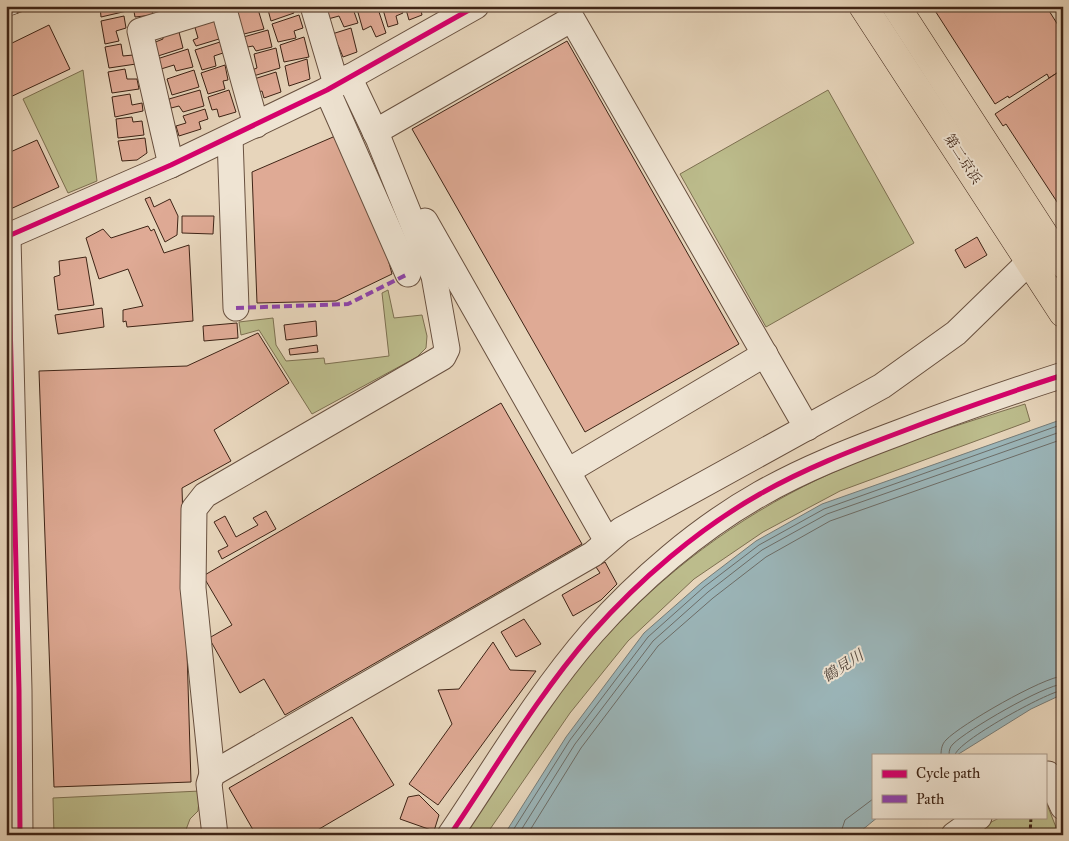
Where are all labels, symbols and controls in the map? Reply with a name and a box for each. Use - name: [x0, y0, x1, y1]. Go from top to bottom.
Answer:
- street label: 第二京浜: [941, 131, 985, 187]
- water label: 鶴見川: [819, 645, 868, 686]
- legend: [872, 754, 1046, 818]
- text: Cycle path: [916, 764, 981, 782]
- text: Path: [916, 790, 945, 808]

